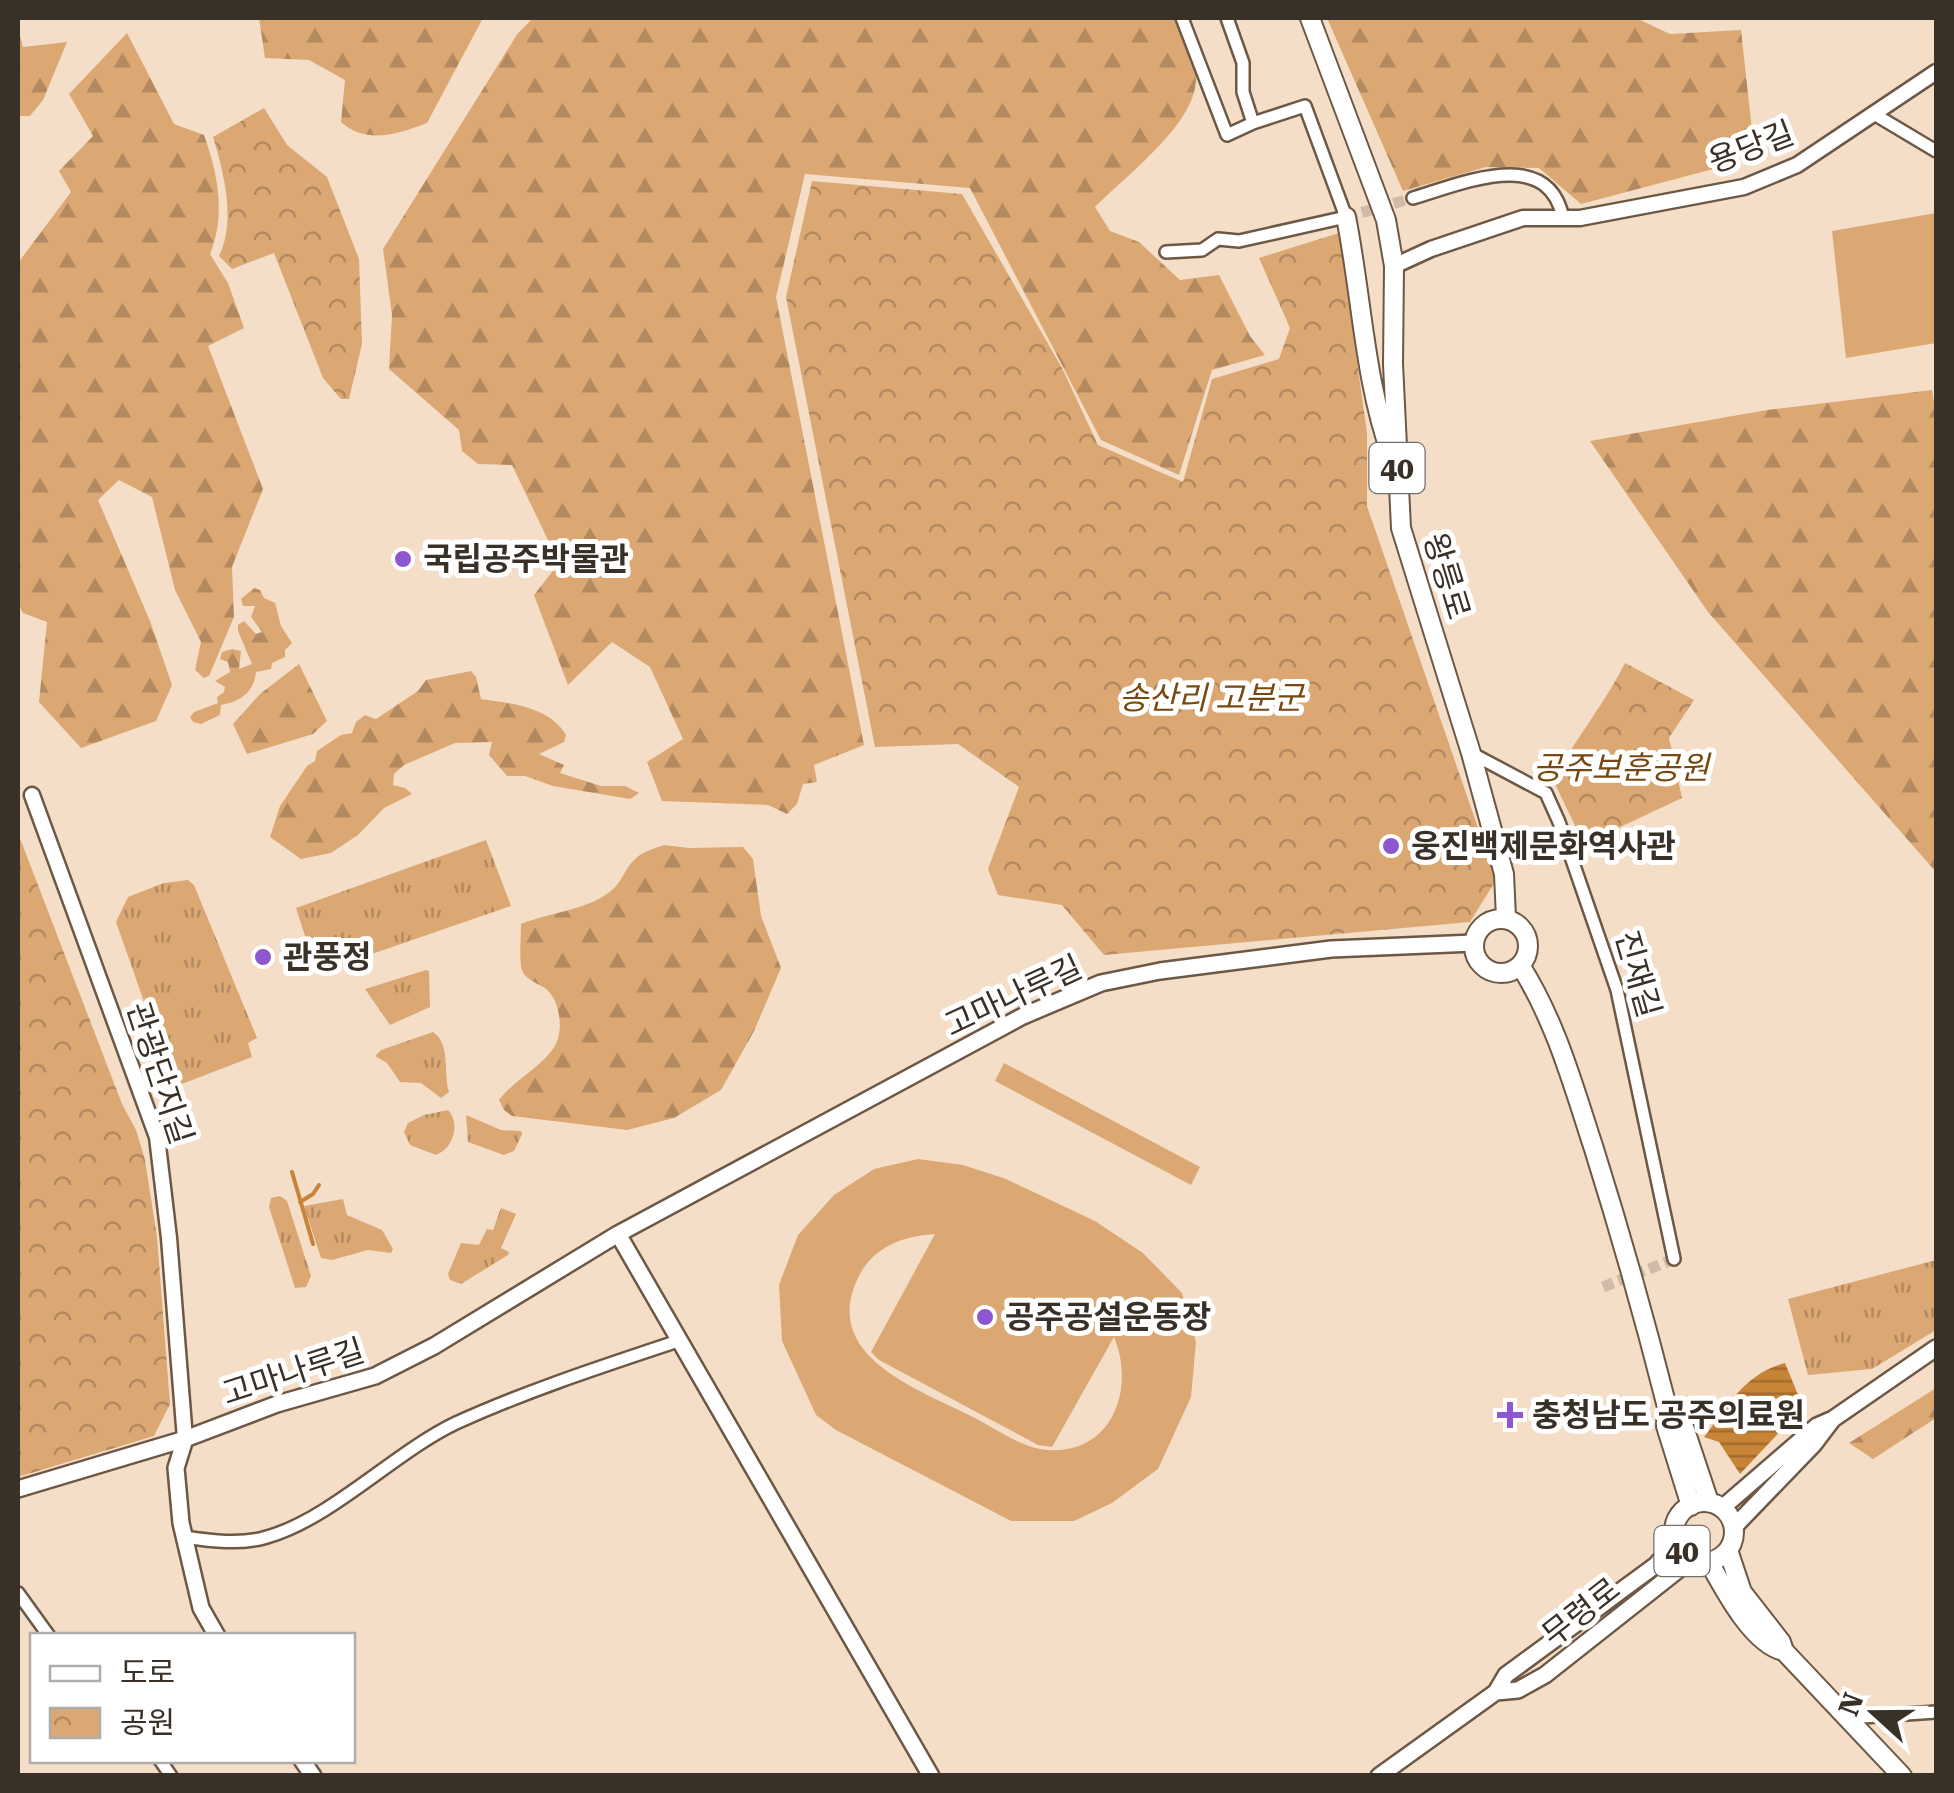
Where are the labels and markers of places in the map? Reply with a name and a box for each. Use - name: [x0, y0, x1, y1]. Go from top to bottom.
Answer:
- place label: 국립공주박물관: [423, 540, 629, 578]
- marker: 국립공주박물관: [392, 548, 414, 570]
- place label: 웅진백제문화역사관: [1411, 827, 1676, 865]
- marker: 웅진백제문화역사관: [1380, 835, 1402, 857]
- place label: 관풍정: [283, 938, 371, 976]
- marker: 관풍정: [252, 946, 274, 968]
- place label: 공주공설운동장: [1005, 1298, 1211, 1336]
- marker: 공주공설운동장: [974, 1306, 996, 1328]
- place label: 충청남도 공주의료원: [1532, 1396, 1805, 1434]
- marker: 충청남도 공주의료원: [1497, 1402, 1523, 1428]

